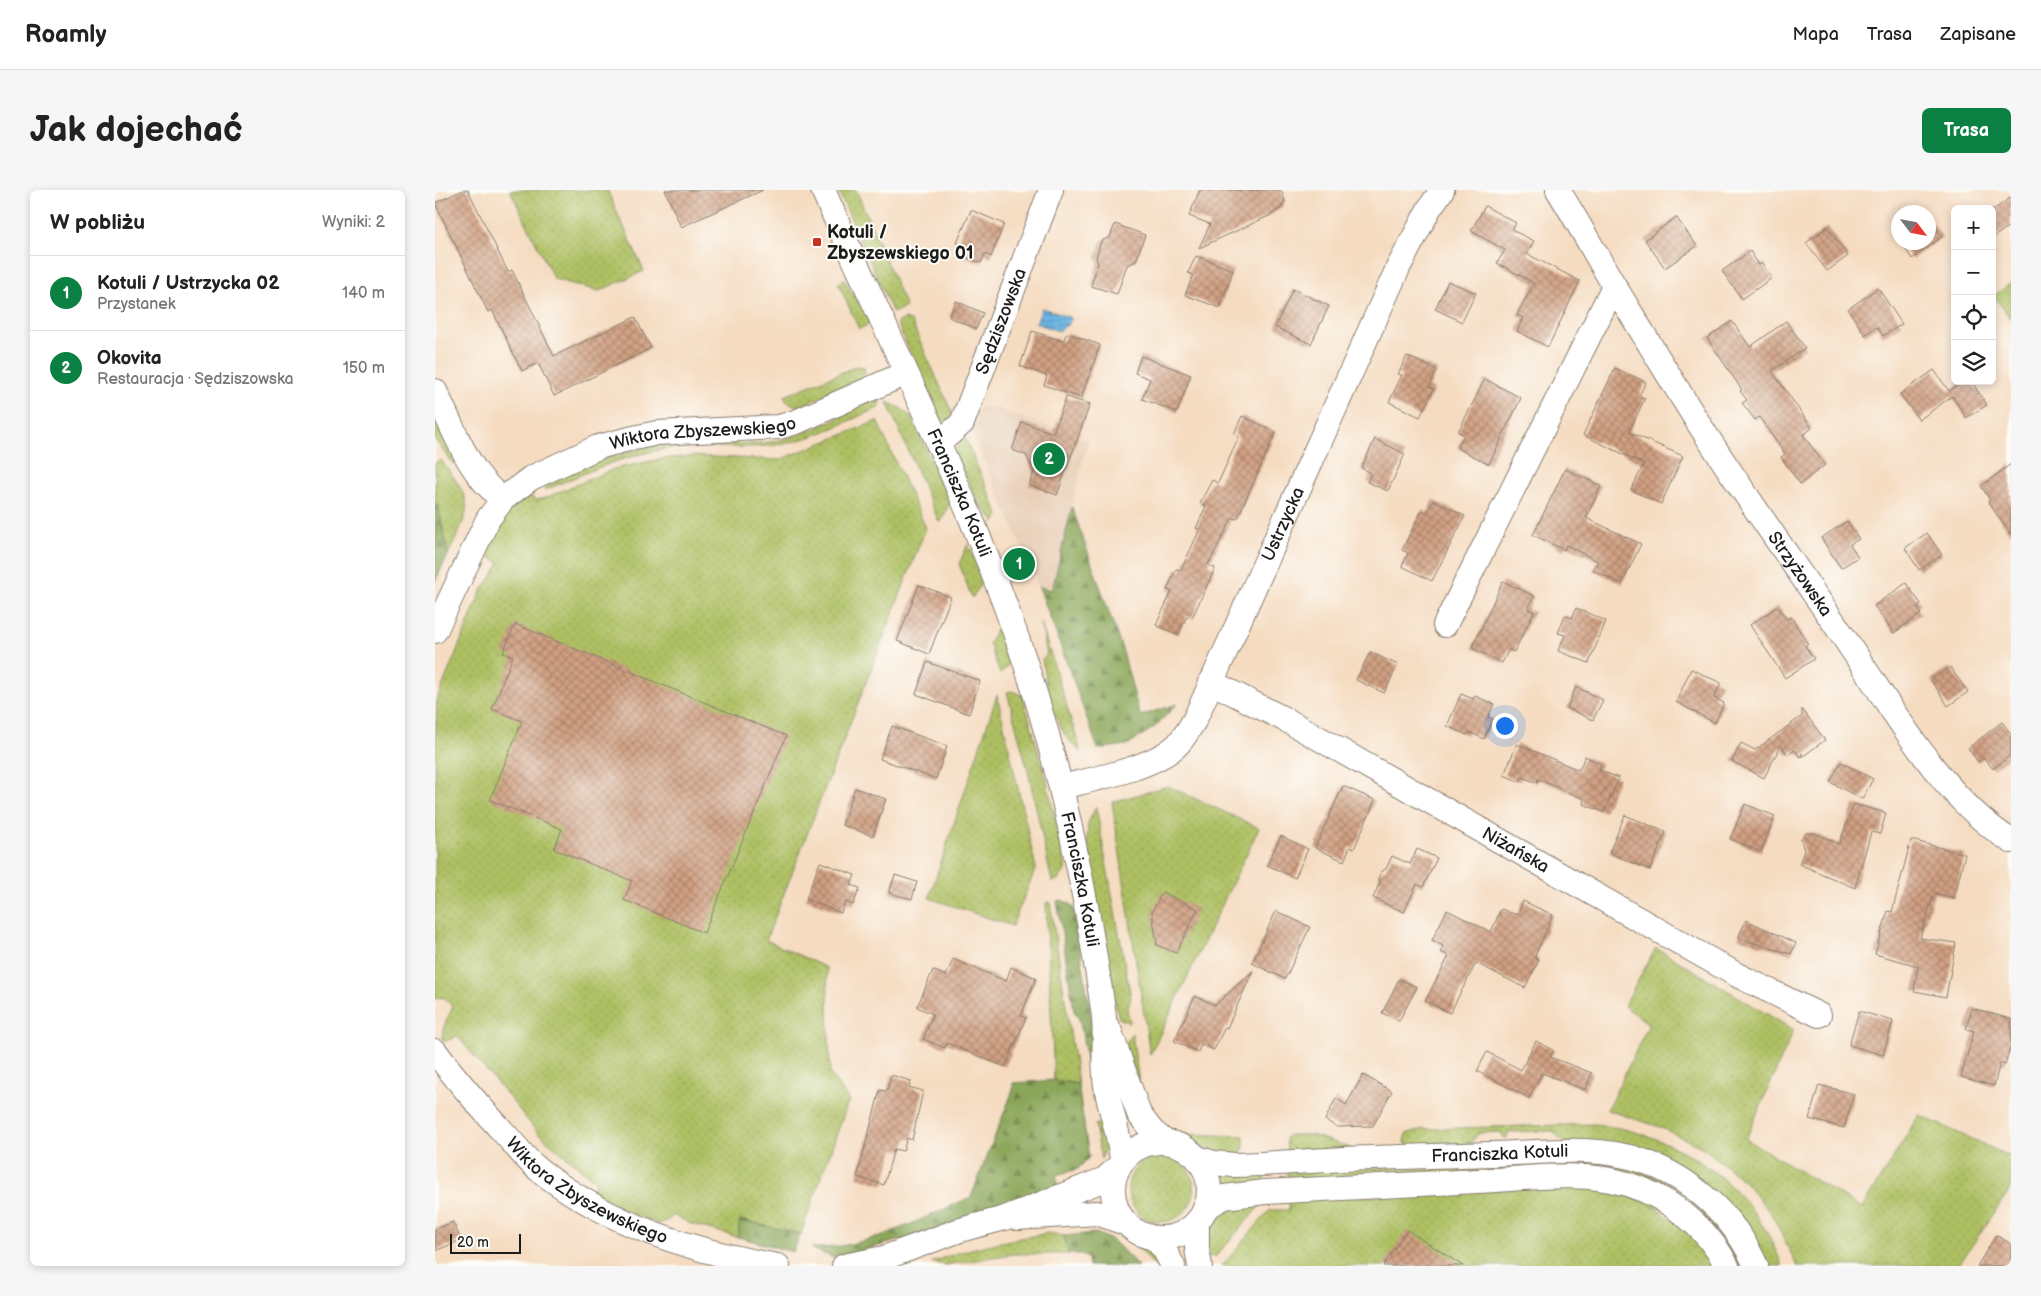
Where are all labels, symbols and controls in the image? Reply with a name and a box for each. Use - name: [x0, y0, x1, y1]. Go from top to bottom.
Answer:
- text: Roamly: [25, 20, 106, 49]
- text: Mapa: [1792, 24, 1839, 45]
- text: Trasa: [1867, 24, 1912, 45]
- text: Zapisane: [1940, 24, 2016, 45]
- button: Trasa: [1922, 108, 2011, 153]
- text: Jak dojechać: [30, 109, 243, 152]
- north arrow: [1891, 205, 1936, 250]
- map controls: [1951, 205, 1996, 385]
- button: +: [1951, 205, 1996, 250]
- text: W pobliżu: [50, 210, 145, 235]
- text: Wyniki: 2: [322, 213, 385, 232]
- place label: Kotuli / Zbyszewskiego 01: [827, 222, 973, 264]
- marker: Kotuli / Zbyszewskiego 01: [811, 236, 823, 248]
- button: −: [1951, 250, 1996, 295]
- street label: Sędziszowska: [972, 265, 1031, 377]
- text: Kotuli / Ustrzycka 02: [97, 272, 280, 295]
- text: 1: [63, 284, 69, 303]
- text: 140 m: [342, 284, 385, 303]
- text: Przystanek: [97, 295, 176, 314]
- button: locate: [1951, 295, 1996, 340]
- button: layers: [1951, 340, 1996, 385]
- text: Okovita: [97, 347, 162, 370]
- text: 2: [61, 359, 71, 378]
- text: 150 m: [343, 359, 385, 378]
- text: Restauracja · Sędziszowska: [97, 370, 294, 389]
- street label: Wiktora Zbyszewskiego: [607, 412, 799, 455]
- street label: Franciszka Kotuli: [922, 425, 996, 560]
- pin: 2: [1033, 440, 1065, 478]
- street label: Ustrzycka: [1257, 484, 1309, 565]
- street label: Strzyżowska: [1763, 528, 1836, 620]
- pin: 1: [1003, 545, 1035, 583]
- your location: [1492, 713, 1518, 739]
- street label: Franciszka Kotuli: [1056, 810, 1103, 948]
- street label: Niżańska: [1478, 823, 1553, 878]
- street label: Wiktora Zbyszewskiego: [501, 1133, 670, 1249]
- street label: Franciszka Kotuli: [1431, 1141, 1569, 1167]
- scale bar: [450, 1231, 521, 1254]
- text: 20 m: [457, 1234, 489, 1251]

